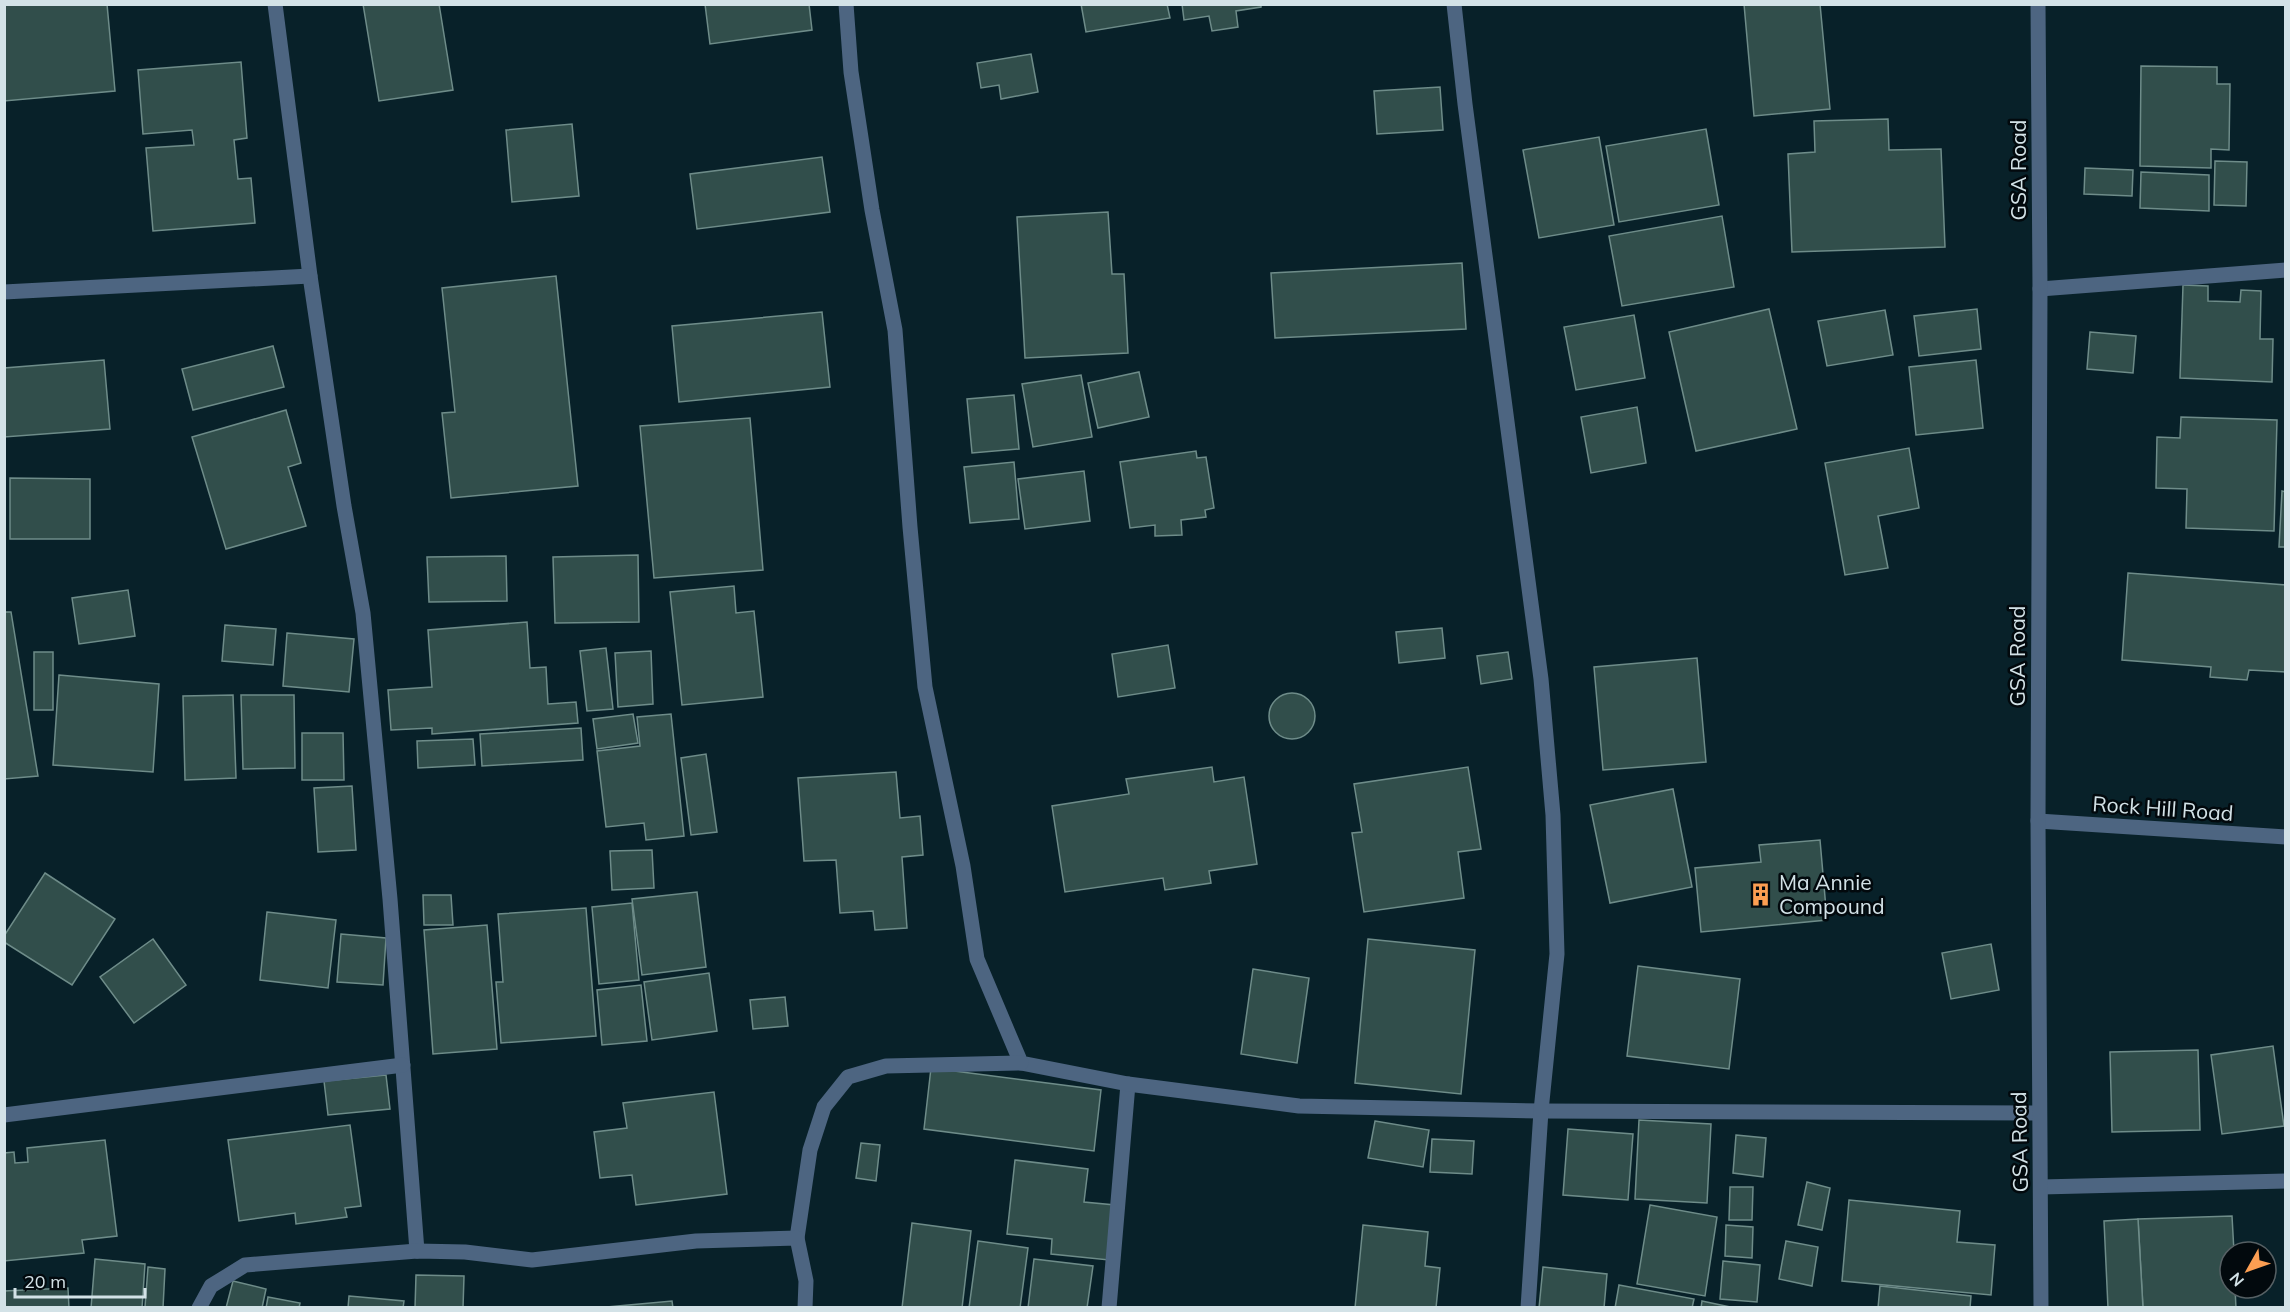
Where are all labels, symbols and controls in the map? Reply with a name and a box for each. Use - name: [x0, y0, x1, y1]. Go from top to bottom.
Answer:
- street label: GSA Road: [2005, 120, 2031, 220]
- street label: GSA Road: [2004, 606, 2030, 706]
- street label: Rock Hill Road: [2092, 790, 2234, 826]
- place label: Ma Annie Compound: [1779, 869, 1885, 919]
- building icon: Ma Annie Compound: [1748, 881, 1774, 907]
- street label: GSA Road: [2005, 1091, 2033, 1193]
- north arrow: [2218, 1240, 2278, 1300]
- scale bar: [15, 1261, 146, 1299]
- text: N: [2225, 1269, 2248, 1291]
- text: 20 m: [24, 1270, 66, 1293]

